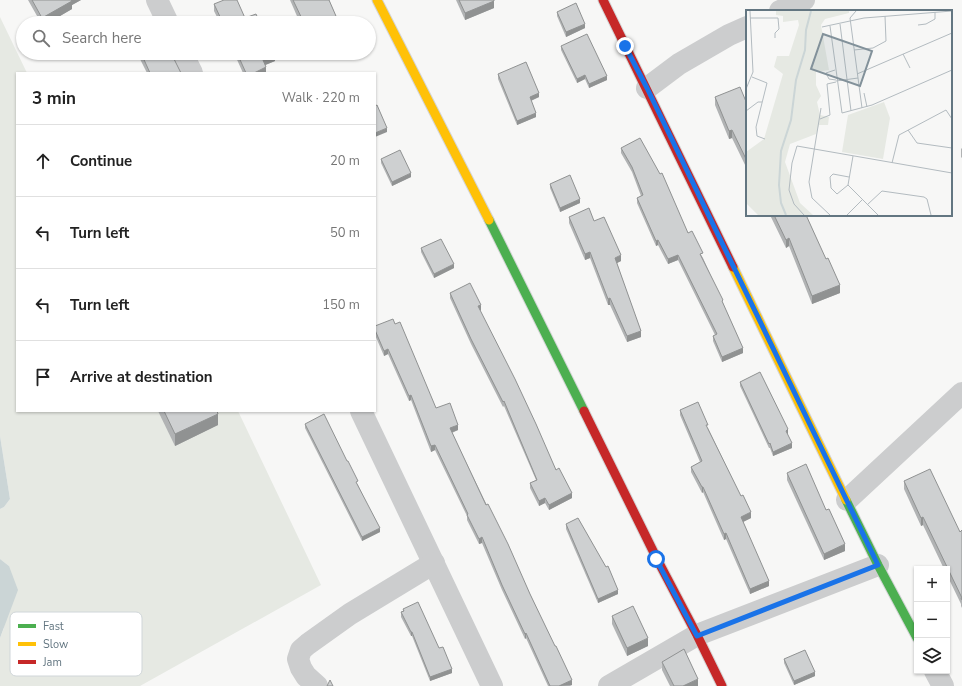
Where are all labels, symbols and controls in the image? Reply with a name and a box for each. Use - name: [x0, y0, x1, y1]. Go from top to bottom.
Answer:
- inset map: [746, 10, 952, 216]
- search box: [16, 16, 376, 60]
- icon: search: [30, 27, 52, 49]
- text: Search here: [62, 28, 142, 48]
- route end: [616, 37, 634, 55]
- text: 3 min: [32, 87, 76, 110]
- text: Walk · 220 m: [282, 89, 360, 107]
- icon: ahead: [32, 150, 54, 172]
- text: Continue: [70, 151, 132, 171]
- text: 20 m: [330, 152, 360, 170]
- icon: left: [32, 222, 54, 244]
- text: Turn left: [70, 223, 129, 243]
- text: 50 m: [330, 224, 360, 242]
- icon: left: [32, 294, 54, 316]
- text: Turn left: [70, 295, 129, 315]
- text: 150 m: [322, 296, 360, 314]
- icon: arrive: [32, 366, 54, 388]
- text: Arrive at destination: [70, 367, 213, 387]
- route start: [647, 550, 665, 568]
- map controls: [914, 566, 950, 674]
- button: +: [914, 566, 950, 602]
- button: −: [914, 602, 950, 638]
- legend: [10, 612, 142, 676]
- text: Fast: [43, 619, 64, 634]
- text: Slow: [43, 637, 68, 652]
- button: layers: [914, 638, 950, 674]
- text: Jam: [42, 655, 62, 670]

